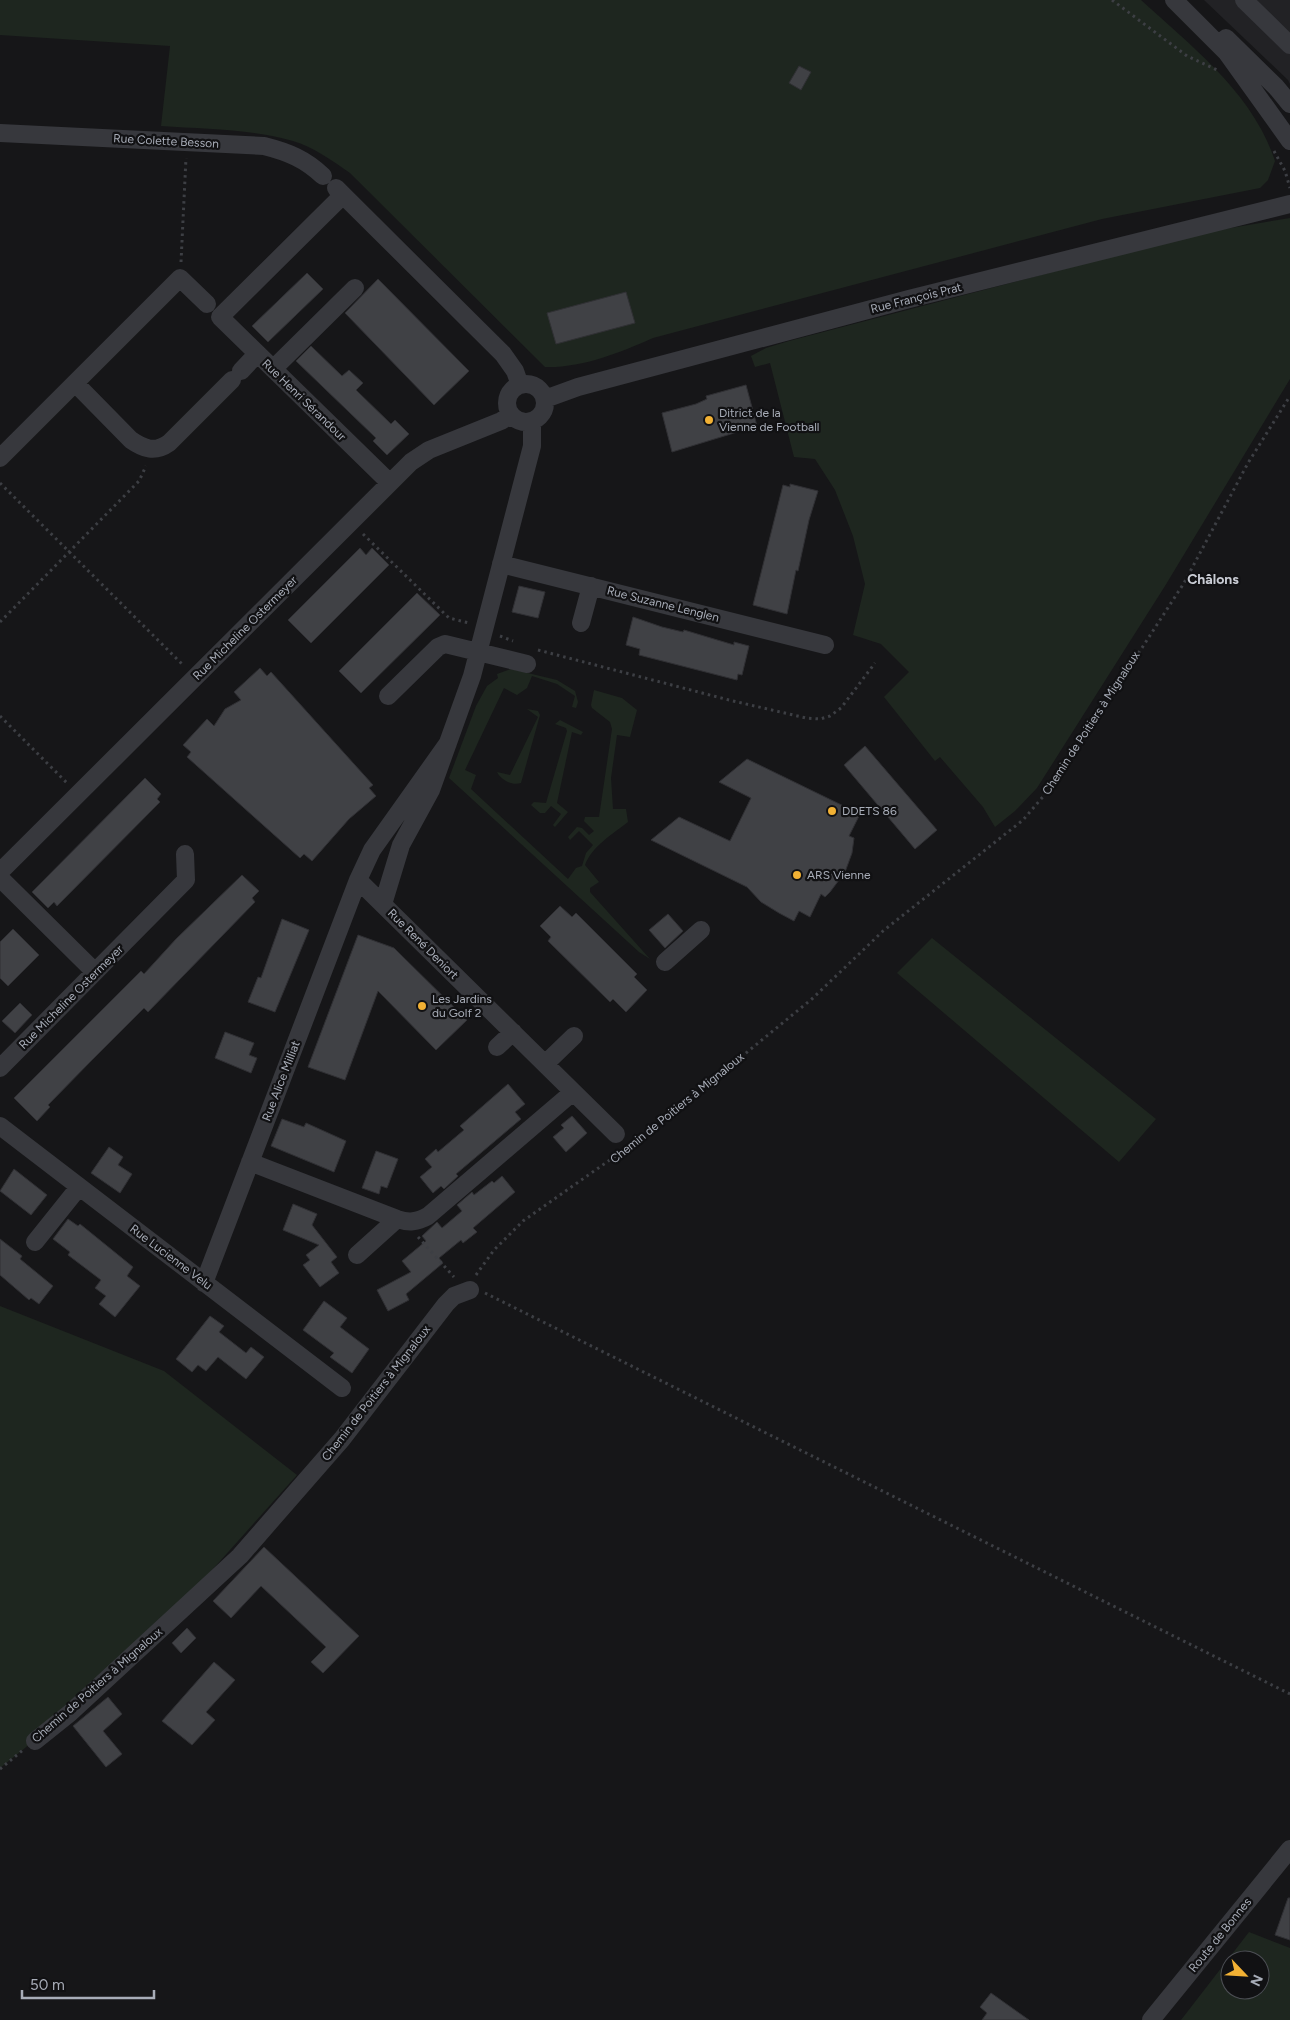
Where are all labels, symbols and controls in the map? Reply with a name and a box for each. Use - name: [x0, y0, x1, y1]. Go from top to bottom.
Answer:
- street label: Rue Colette Besson: [113, 131, 219, 151]
- street label: Rue François Prat: [869, 280, 963, 316]
- street label: Rue Henri Sérandour: [259, 356, 349, 444]
- place label: Ditrict de la Vienne de Football: [719, 406, 819, 434]
- marker: Ditrict de la Vienne de Football: [703, 414, 715, 426]
- district label: Châlons: [1187, 571, 1239, 588]
- street label: Rue Micheline Ostermeyer: [190, 573, 300, 683]
- street label: Rue Suzanne Lenglen: [605, 583, 721, 625]
- street label: Chemin de Poitiers à Mignaloux: [1039, 648, 1143, 797]
- place label: DDETS 86: [842, 804, 897, 818]
- marker: DDETS 86: [826, 805, 838, 817]
- place label: ARS Vienne: [807, 868, 871, 882]
- marker: ARS Vienne: [791, 869, 803, 881]
- street label: Rue René Deniort: [385, 906, 461, 982]
- street label: Rue Micheline Ostermeyer: [16, 942, 126, 1052]
- place label: Les Jardins du Golf 2: [432, 992, 492, 1020]
- marker: Les Jardins du Golf 2: [416, 1000, 428, 1012]
- street label: Rue Alice Milliat: [259, 1038, 303, 1123]
- street label: Chemin de Poitiers à Mignaloux: [607, 1050, 747, 1166]
- street label: Rue Lucienne Velu: [127, 1222, 215, 1292]
- street label: Chemin de Poitiers à Mignaloux: [319, 1322, 433, 1464]
- street label: Chemin de Poitiers à Mignaloux: [29, 1624, 165, 1745]
- street label: Route de Bonnes: [1186, 1895, 1255, 1975]
- north arrow: [1220, 1950, 1270, 2000]
- scale bar: [22, 1968, 155, 2000]
- text: N: [1246, 1972, 1266, 1989]
- text: 50 m: [30, 1976, 65, 1994]

